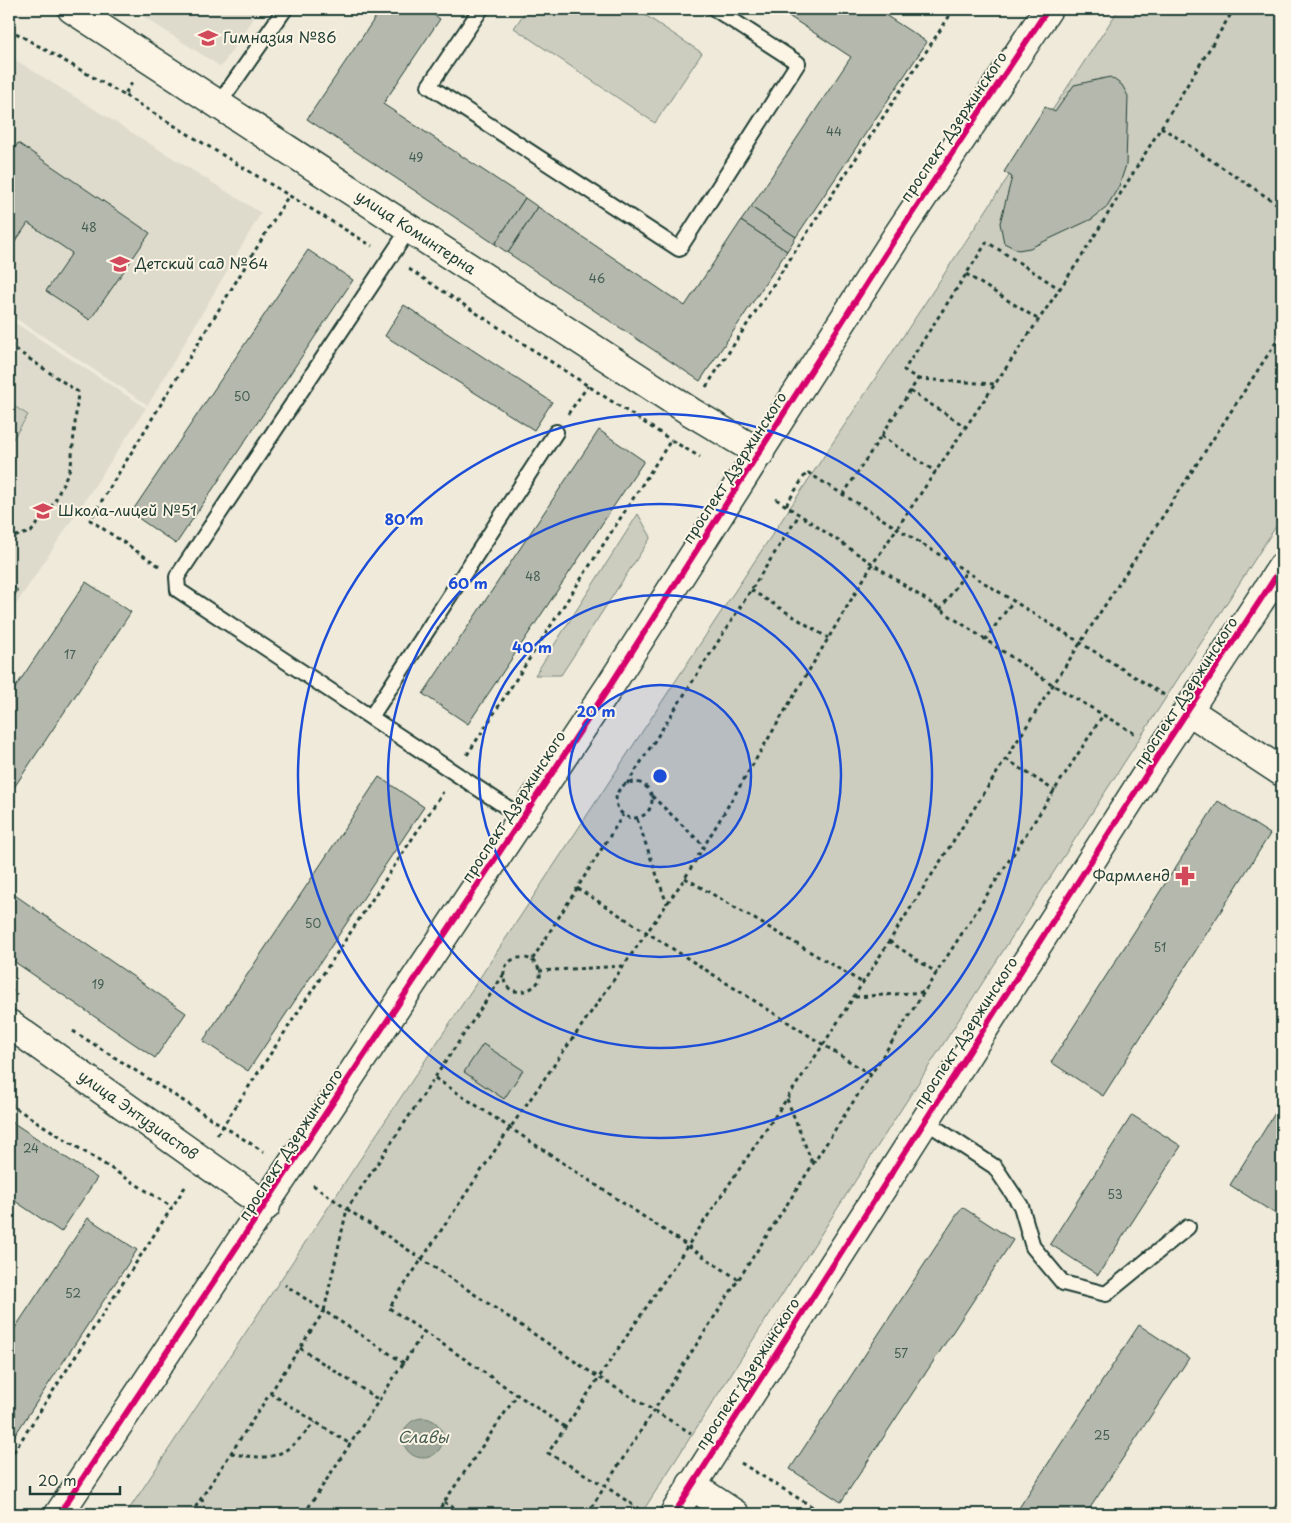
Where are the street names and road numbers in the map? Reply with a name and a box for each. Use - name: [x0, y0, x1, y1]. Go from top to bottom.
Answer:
- street label: проспект Дзержинского: [894, 46, 1012, 206]
- street label: улица Коминтерна: [352, 184, 482, 280]
- street label: проспект Дзержинского: [676, 387, 792, 548]
- street label: проспект Дзержинского: [1127, 612, 1243, 773]
- street label: проспект Дзержинского: [455, 726, 571, 887]
- street label: проспект Дзержинского: [907, 952, 1023, 1113]
- street label: улица Энтузиастов: [74, 1064, 204, 1165]
- street label: проспект Дзержинского: [232, 1064, 348, 1225]
- street label: проспект Дзержинского: [689, 1293, 805, 1454]

